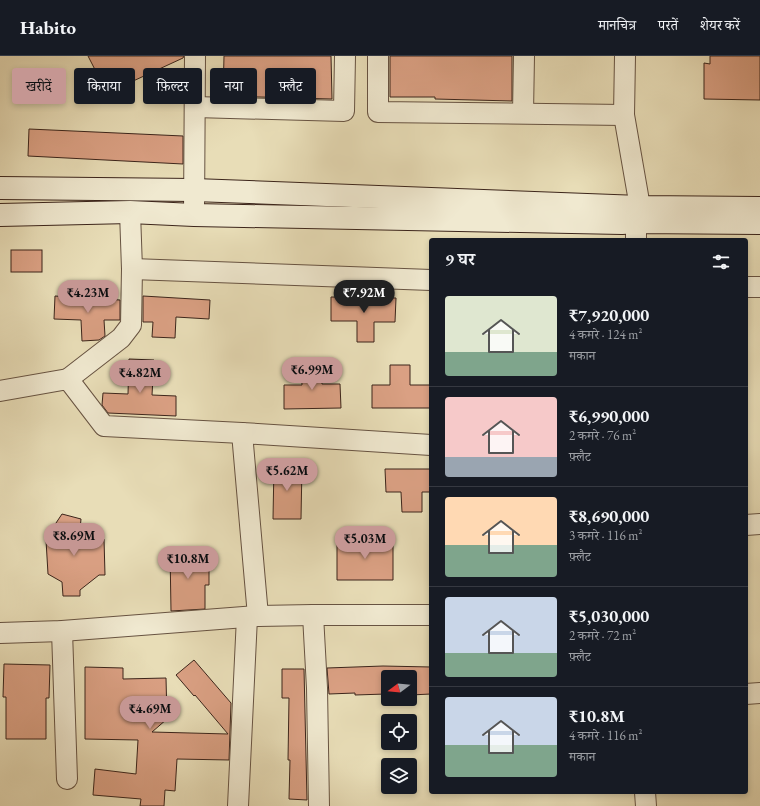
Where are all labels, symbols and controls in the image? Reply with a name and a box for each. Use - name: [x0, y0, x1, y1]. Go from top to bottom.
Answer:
- text: Habito: [20, 15, 76, 40]
- text: मानचित्र: [598, 16, 636, 34]
- text: परतें: [658, 16, 678, 34]
- text: शेयर करें: [700, 16, 740, 34]
- chip: खरीदें: [12, 68, 66, 104]
- chip: किराया: [74, 68, 135, 104]
- chip: फ़िल्टर: [143, 68, 202, 104]
- chip: नया: [210, 68, 257, 104]
- chip: फ़्लैट: [265, 68, 316, 104]
- text: 9 घर: [445, 248, 475, 270]
- icon: filters: [710, 251, 732, 273]
- pin: ₹4.23M: [55, 280, 121, 314]
- pin: ₹7.92M: [331, 280, 397, 314]
- text: ₹4.23M: [67, 284, 109, 301]
- text: ₹7.92M: [343, 284, 385, 301]
- text: ₹7,920,000: [569, 304, 649, 326]
- icon: home: [477, 312, 525, 360]
- text: 4 कमरे · 124 m²: [569, 326, 642, 343]
- text: मकान: [569, 347, 595, 364]
- pin: ₹6.99M: [279, 357, 345, 391]
- pin: ₹4.82M: [107, 360, 173, 394]
- text: ₹6.99M: [291, 361, 333, 378]
- text: ₹4.82M: [119, 364, 161, 381]
- text: ₹6,990,000: [569, 405, 649, 427]
- icon: home: [477, 413, 525, 461]
- text: 2 कमरे · 76 m²: [569, 427, 636, 444]
- text: फ़्लैट: [569, 448, 591, 465]
- pin: ₹5.62M: [254, 458, 320, 492]
- text: ₹5.62M: [266, 462, 308, 479]
- text: ₹8,690,000: [569, 505, 649, 527]
- icon: home: [477, 513, 525, 561]
- pin: ₹8.69M: [41, 523, 107, 557]
- pin: ₹5.03M: [332, 526, 398, 560]
- text: ₹8.69M: [53, 527, 95, 544]
- text: 3 कमरे · 116 m²: [569, 527, 642, 544]
- text: ₹5.03M: [344, 530, 386, 547]
- pin: ₹10.8M: [155, 546, 221, 580]
- text: फ़्लैट: [569, 548, 591, 565]
- text: ₹10.8M: [167, 550, 209, 567]
- text: ₹5,030,000: [569, 605, 649, 627]
- icon: home: [477, 613, 525, 661]
- text: 2 कमरे · 72 m²: [569, 627, 636, 644]
- text: फ़्लैट: [569, 648, 591, 665]
- north arrow: [381, 670, 417, 706]
- map controls: [381, 670, 417, 794]
- pin: ₹4.69M: [117, 696, 183, 730]
- text: ₹4.69M: [129, 700, 171, 717]
- text: ₹10.8M: [569, 705, 625, 727]
- icon: home: [477, 713, 525, 761]
- button: locate: [381, 714, 417, 750]
- text: 4 कमरे · 116 m²: [569, 727, 642, 744]
- text: मकान: [569, 748, 595, 765]
- button: layers: [381, 758, 417, 794]

